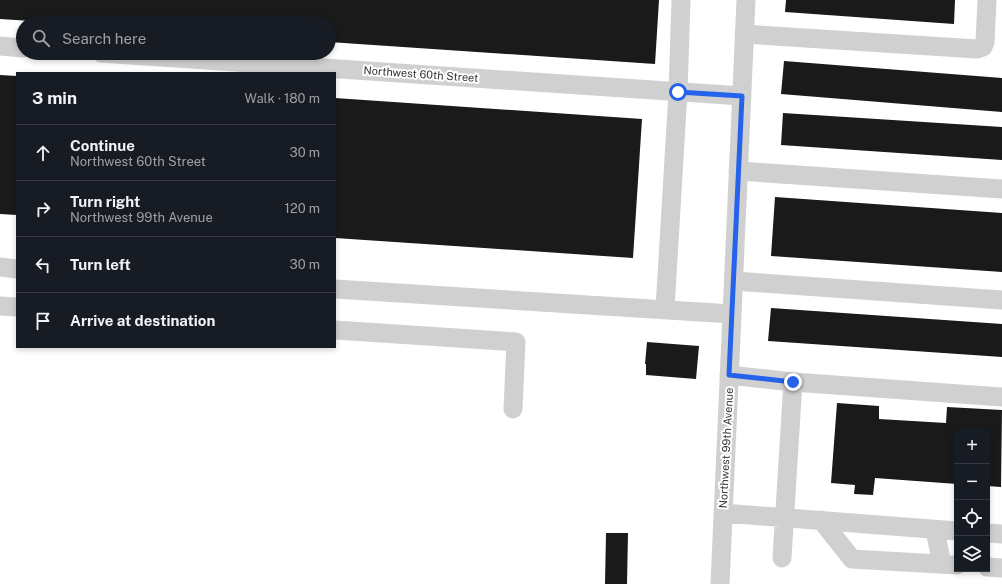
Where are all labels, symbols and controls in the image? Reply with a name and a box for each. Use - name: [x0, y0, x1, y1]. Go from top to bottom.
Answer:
- search box: [16, 16, 336, 60]
- icon: search: [30, 27, 52, 49]
- text: Search here: [62, 30, 146, 47]
- street label: Northwest 60th Street: [363, 64, 479, 84]
- route start: [669, 83, 687, 101]
- text: 3 min: [32, 88, 77, 108]
- text: Walk · 180 m: [245, 91, 320, 106]
- text: Continue: [70, 137, 135, 154]
- icon: ahead: [32, 142, 54, 164]
- text: 30 m: [290, 145, 320, 160]
- text: Northwest 60th Street: [70, 154, 206, 169]
- text: Turn right: [70, 193, 140, 210]
- icon: right: [32, 198, 54, 220]
- text: 120 m: [285, 201, 320, 216]
- text: Northwest 99th Avenue: [70, 210, 213, 225]
- icon: left: [32, 254, 54, 276]
- text: Turn left: [70, 256, 131, 273]
- text: 30 m: [290, 257, 320, 272]
- icon: arrive: [32, 310, 54, 332]
- text: Arrive at destination: [70, 312, 215, 329]
- route end: [784, 373, 802, 391]
- street label: Northwest 99th Avenue: [717, 387, 735, 509]
- map controls: [954, 428, 990, 572]
- button: +: [954, 428, 990, 464]
- button: −: [954, 464, 990, 500]
- button: locate: [954, 500, 990, 536]
- button: layers: [954, 536, 990, 572]

